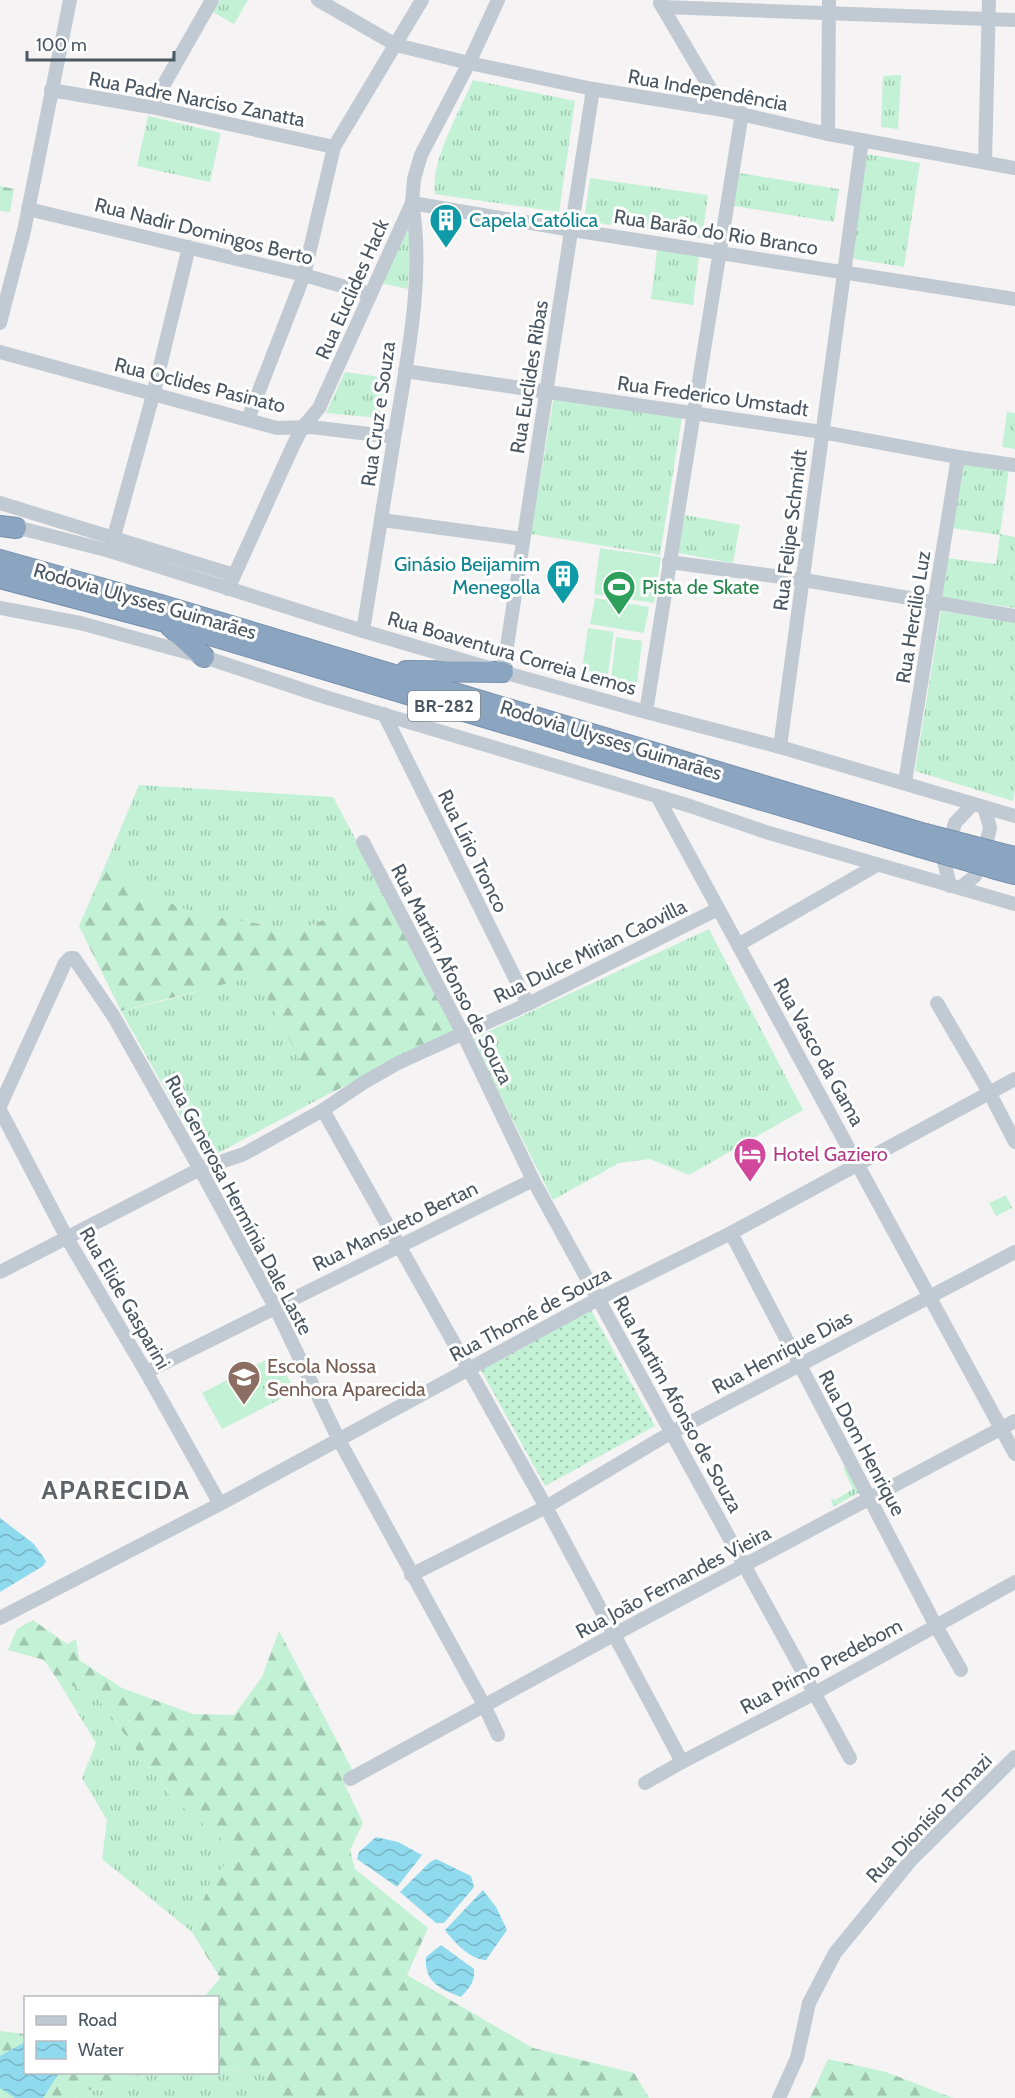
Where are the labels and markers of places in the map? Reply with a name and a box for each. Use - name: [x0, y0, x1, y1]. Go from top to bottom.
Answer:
- building icon: Capela Católica: [428, 202, 464, 249]
- place label: Capela Católica: [469, 208, 599, 232]
- place label: Ginásio Beijamim Menegolla: [394, 552, 540, 599]
- building icon: Ginásio Beijamim Menegolla: [545, 558, 581, 605]
- sports icon: Pista de Skate: [601, 569, 637, 616]
- place label: Pista de Skate: [642, 575, 759, 599]
- hotel icon: Hotel Gaziero: [732, 1136, 768, 1183]
- place label: Hotel Gaziero: [773, 1142, 888, 1166]
- place label: Escola Nossa Senhora Aparecida: [267, 1354, 426, 1401]
- school or university icon: Escola Nossa Senhora Aparecida: [226, 1359, 262, 1406]

